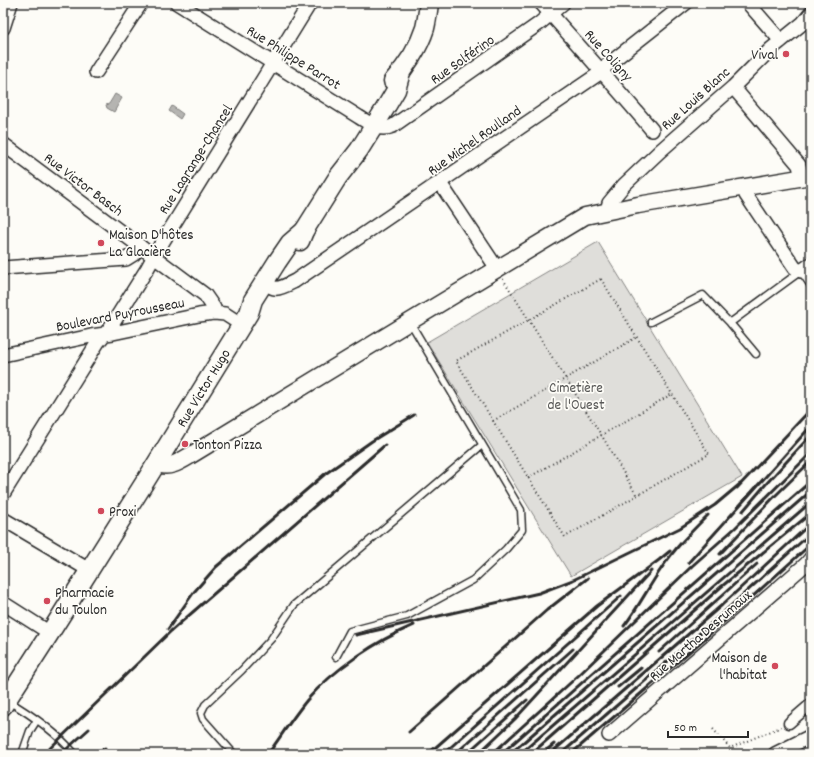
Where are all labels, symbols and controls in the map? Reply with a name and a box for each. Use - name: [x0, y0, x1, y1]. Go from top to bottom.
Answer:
- street label: Rue Philippe Parrot: [241, 21, 345, 97]
- street label: Rue Coligny: [578, 25, 638, 88]
- street label: Rue Solférino: [426, 30, 500, 91]
- place label: Vival: [751, 45, 778, 67]
- marker: Vival: [781, 49, 791, 59]
- street label: Rue Louis Blanc: [657, 62, 736, 137]
- street label: Rue Lagrange-Chancel: [154, 101, 240, 219]
- street label: Rue Michel Roulland: [424, 101, 527, 182]
- street label: Rue Victor Basch: [38, 148, 127, 223]
- place label: Maison D'hôtes La Glacière: [109, 225, 194, 264]
- marker: Maison D'hôtes La Glacière: [96, 238, 106, 248]
- street label: Boulevard Puyrousseau: [54, 293, 187, 339]
- street label: Rue Victor Hugo: [172, 345, 237, 432]
- park label: Cimetière de l'Ouest: [547, 378, 605, 417]
- place label: Tonton Pizza: [193, 435, 263, 457]
- marker: Tonton Pizza: [180, 439, 190, 449]
- place label: Proxi: [109, 502, 137, 524]
- marker: Proxi: [96, 506, 106, 516]
- place label: Pharmacie du Toulon: [55, 583, 114, 622]
- street label: Rue Martha Desrumaux: [645, 585, 758, 688]
- marker: Pharmacie du Toulon: [42, 596, 52, 606]
- place label: Maison de l'habitat: [711, 648, 767, 687]
- marker: Maison de l'habitat: [770, 661, 780, 671]
- scale bar: [668, 713, 748, 739]
- text: 50 m: [674, 720, 697, 737]

